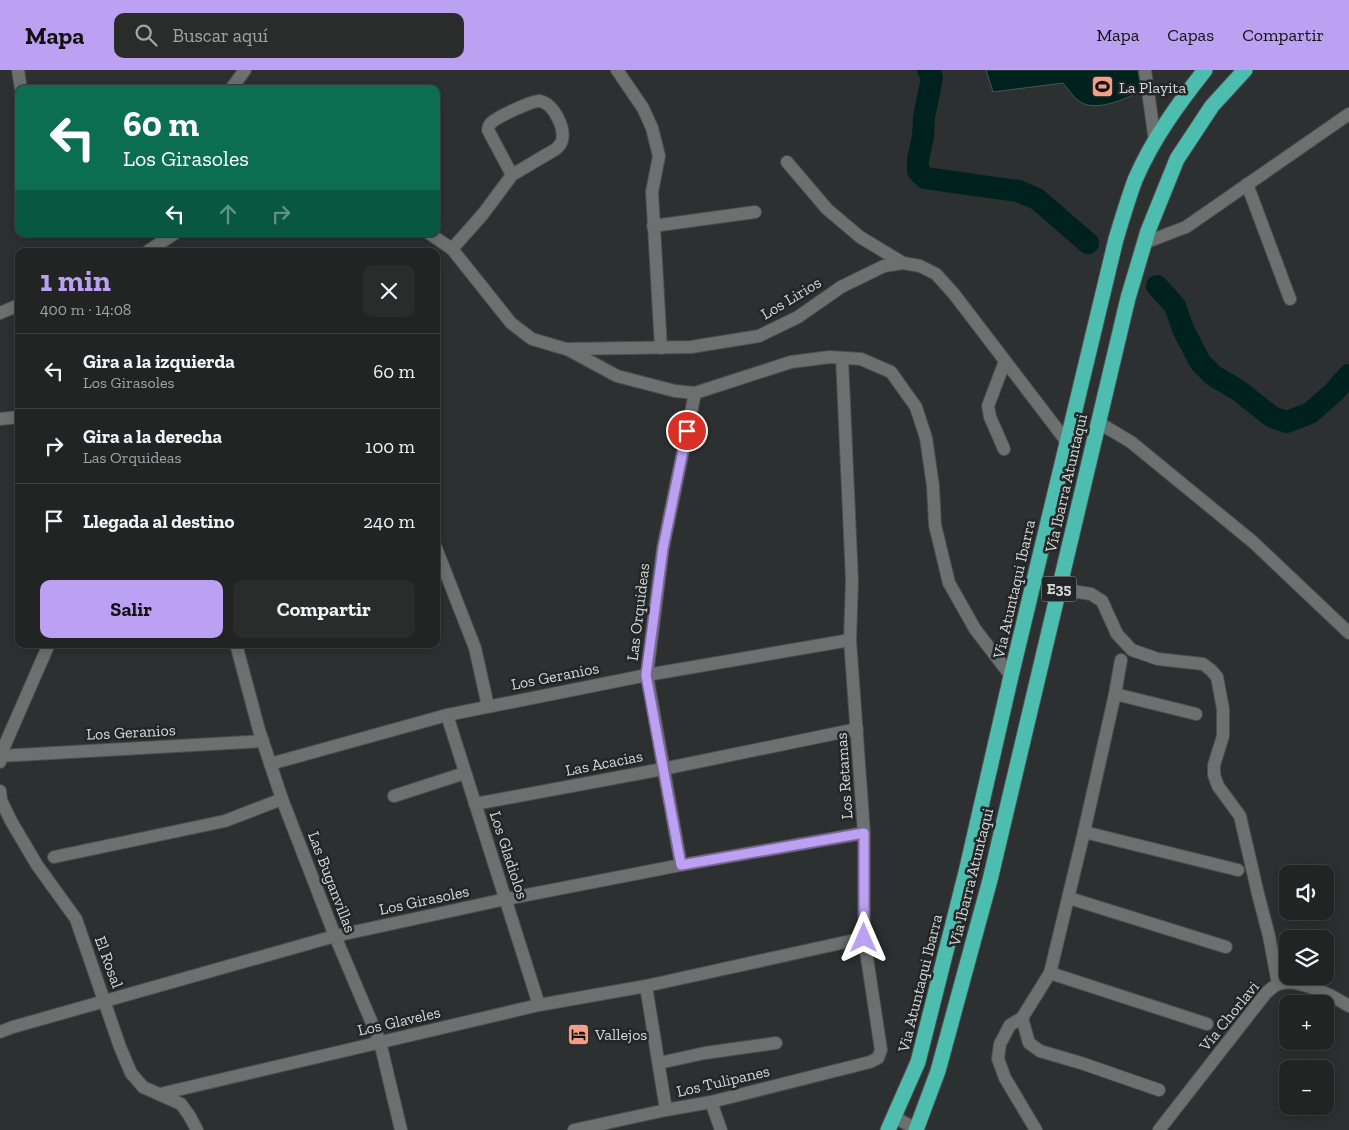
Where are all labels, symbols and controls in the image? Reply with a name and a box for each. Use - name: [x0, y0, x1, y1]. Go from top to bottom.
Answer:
- search box: [114, 13, 464, 58]
- text: Mapa: [25, 21, 84, 50]
- icon: search: [132, 21, 160, 49]
- text: Buscar aquí: [172, 24, 268, 47]
- text: Mapa: [1096, 24, 1139, 46]
- text: Capas: [1167, 24, 1214, 46]
- text: Compartir: [1242, 24, 1324, 46]
- sports icon: La Playita: [1091, 75, 1115, 99]
- place label: La Playita: [1119, 78, 1187, 97]
- text: 60 m: [123, 103, 199, 145]
- icon: left: [40, 105, 105, 170]
- text: Los Girasoles: [123, 145, 249, 172]
- icon: left: [161, 200, 189, 228]
- icon: ahead: [214, 200, 242, 228]
- icon: right: [267, 200, 295, 228]
- text: 1 min: [40, 263, 111, 299]
- button: close: [363, 265, 415, 317]
- street label: Los Lirios: [757, 273, 825, 323]
- text: 400 m · 14:08: [40, 300, 131, 319]
- text: Gira a la izquierda: [83, 350, 235, 373]
- icon: left: [40, 357, 68, 385]
- text: 60 m: [373, 360, 415, 383]
- text: Los Girasoles: [83, 373, 175, 392]
- pin: [666, 410, 708, 452]
- street label: Vía Ibarra Atuntaqui: [1041, 411, 1091, 555]
- icon: arrive: [673, 417, 701, 445]
- text: Gira a la derecha: [83, 425, 222, 448]
- icon: right: [40, 432, 68, 460]
- text: 100 m: [365, 435, 415, 458]
- text: Las Orquideas: [83, 448, 182, 467]
- icon: arrive: [40, 507, 68, 535]
- text: Llegada al destino: [83, 510, 234, 533]
- text: 240 m: [363, 510, 415, 533]
- street label: Via Atuntaqui Ibarra: [989, 518, 1039, 661]
- street label: Las Orquideas: [623, 562, 653, 662]
- road number: E35: [1042, 576, 1076, 602]
- button: Salir: [40, 580, 223, 638]
- button: Compartir: [233, 580, 415, 638]
- street label: Los Geranios: [509, 658, 601, 694]
- street label: Los Geranios: [86, 720, 176, 744]
- street label: Los Retamas: [831, 732, 857, 820]
- street label: Las Acacias: [564, 746, 644, 780]
- street label: Vía Ibarra Atuntaqui: [944, 806, 997, 949]
- street label: Los Gladiolos: [486, 809, 532, 901]
- street label: Las Buganvillas: [304, 829, 360, 935]
- map controls: [1279, 865, 1334, 1115]
- button: sound: [1279, 865, 1334, 920]
- street label: Los Girasoles: [377, 881, 471, 919]
- position arrow: [837, 911, 889, 963]
- street label: Via Atuntaqui Ibarra: [893, 912, 946, 1055]
- button: layers: [1279, 930, 1334, 985]
- street label: El Rosal: [91, 933, 127, 991]
- street label: Vía Chorlavi: [1194, 977, 1263, 1056]
- button: +: [1279, 995, 1334, 1050]
- street label: Los Glaveles: [356, 1002, 442, 1040]
- hotel icon: Vallejos: [567, 1022, 591, 1046]
- place label: Vallejos: [594, 1025, 647, 1044]
- button: −: [1279, 1060, 1334, 1115]
- street label: Los Tulipanes: [675, 1061, 771, 1101]

